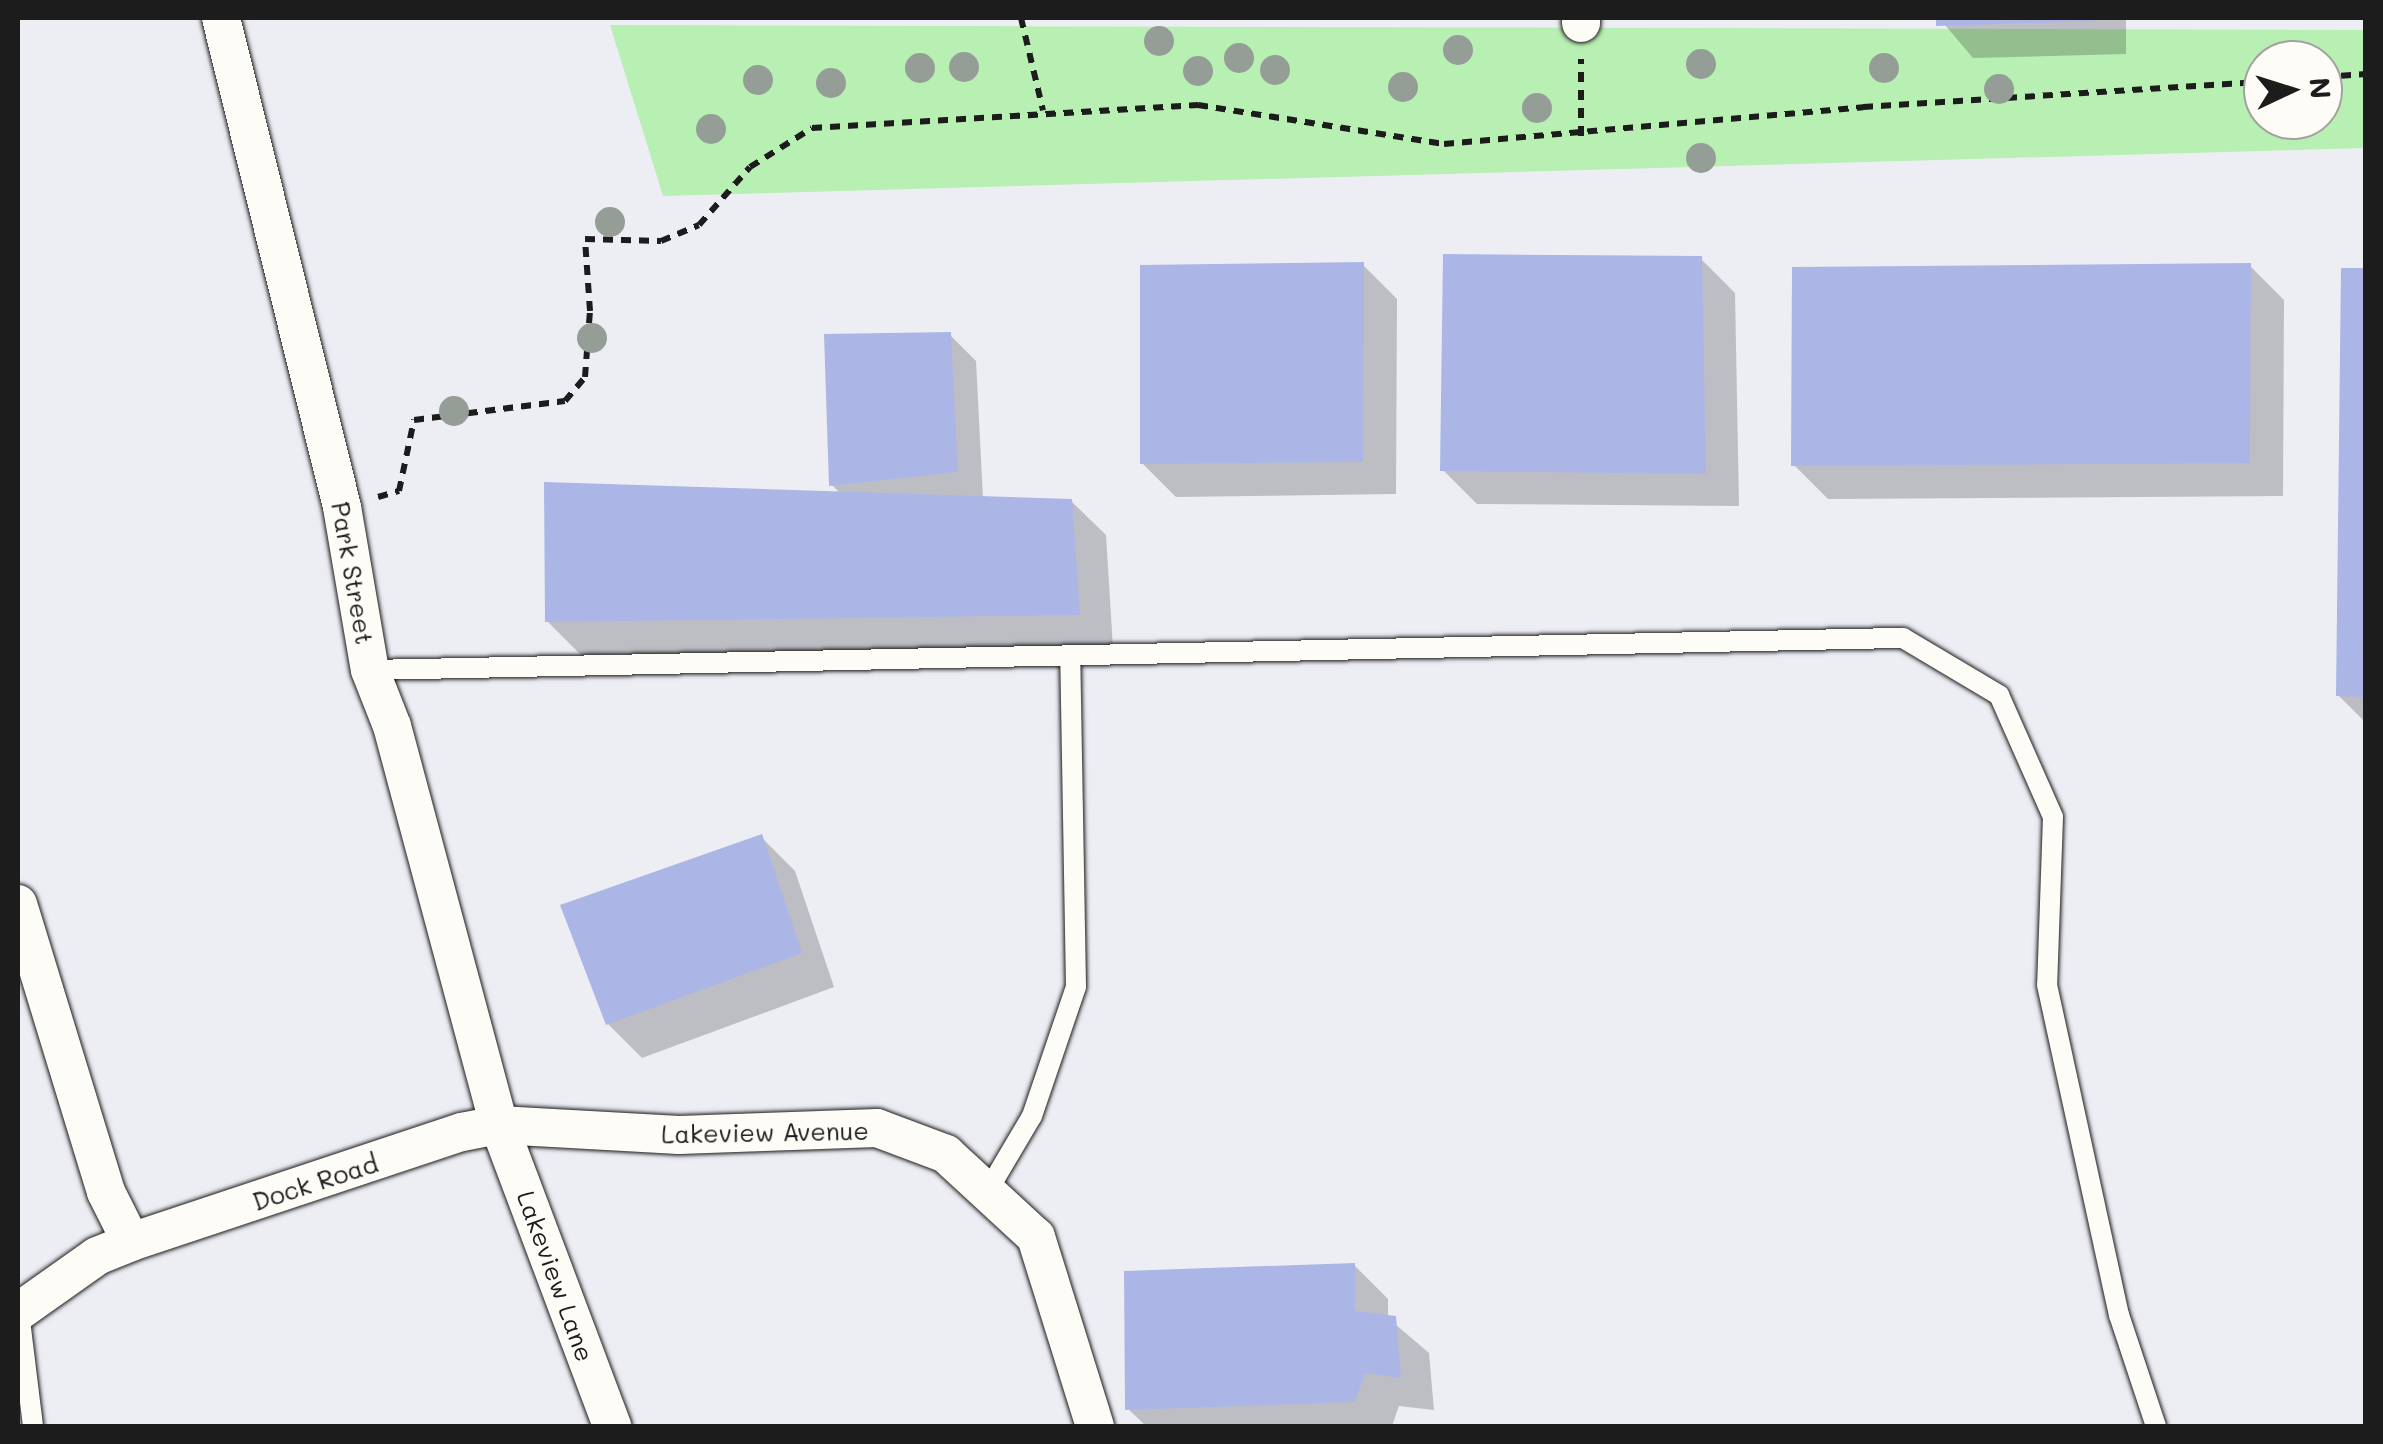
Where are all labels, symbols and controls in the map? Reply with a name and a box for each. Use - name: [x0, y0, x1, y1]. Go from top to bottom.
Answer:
- north arrow: [2243, 40, 2343, 140]
- text: N: [2302, 76, 2340, 100]
- street label: Park Street: [326, 499, 380, 647]
- street label: Lakeview Avenue: [661, 1115, 869, 1149]
- street label: Dock Road: [248, 1148, 382, 1216]
- street label: Lakeview Lane: [511, 1187, 601, 1365]

